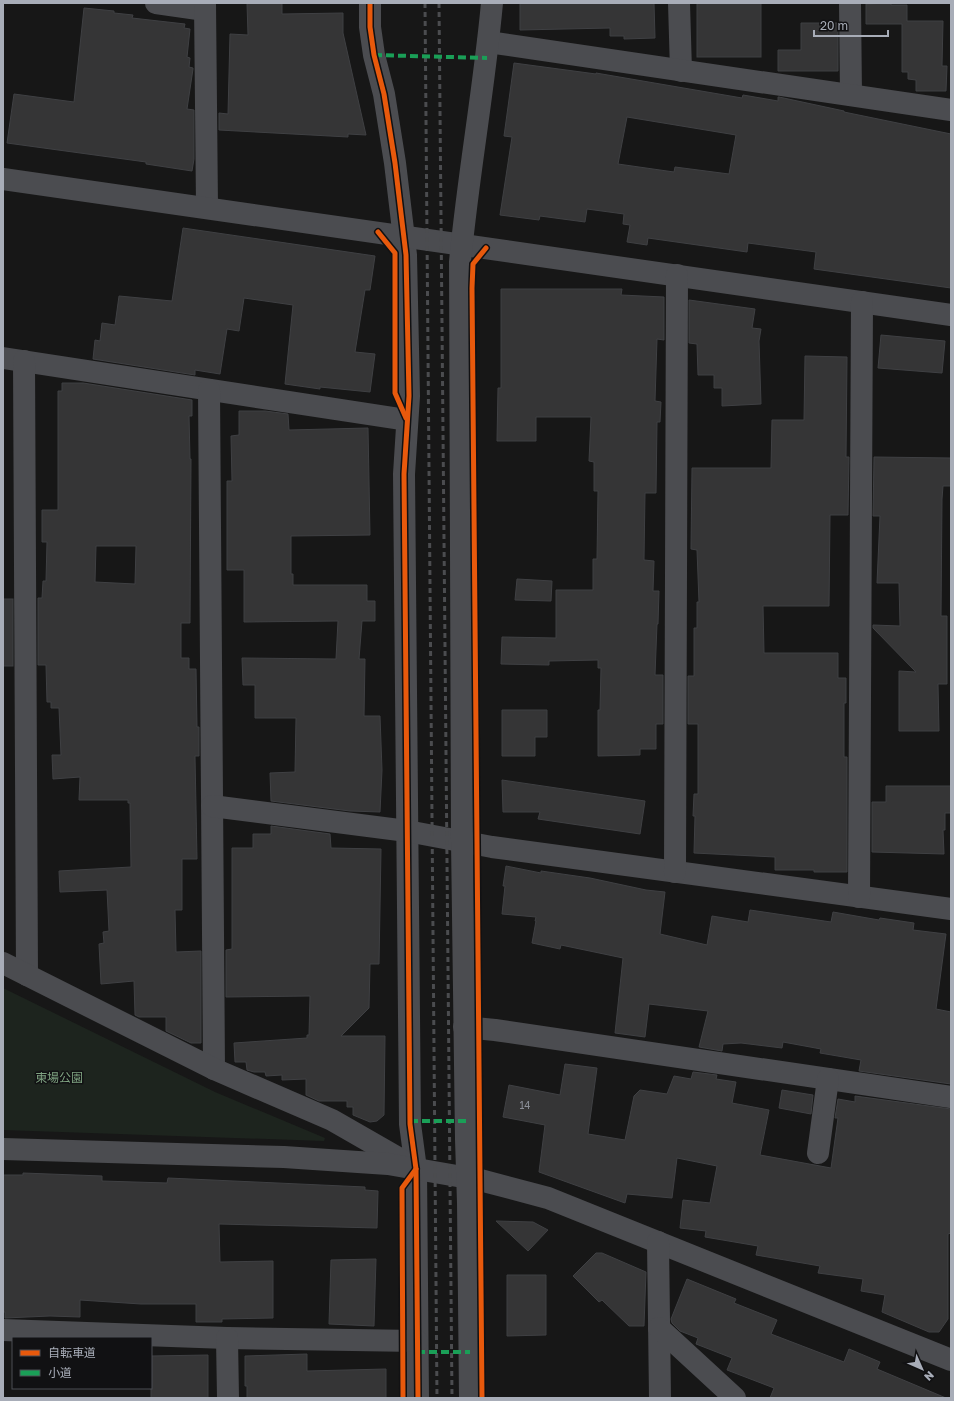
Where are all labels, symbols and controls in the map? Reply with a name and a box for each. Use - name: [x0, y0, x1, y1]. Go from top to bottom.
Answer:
- scale bar: [814, 12, 888, 38]
- text: 20 m: [820, 18, 848, 33]
- park label: 東場公園: [35, 1070, 83, 1085]
- house number: 14: [520, 1099, 530, 1111]
- legend: [12, 1337, 152, 1389]
- text: 自転車道: [48, 1345, 96, 1360]
- north arrow: [902, 1349, 942, 1389]
- text: 小道: [48, 1365, 72, 1380]
- text: N: [922, 1369, 937, 1384]

